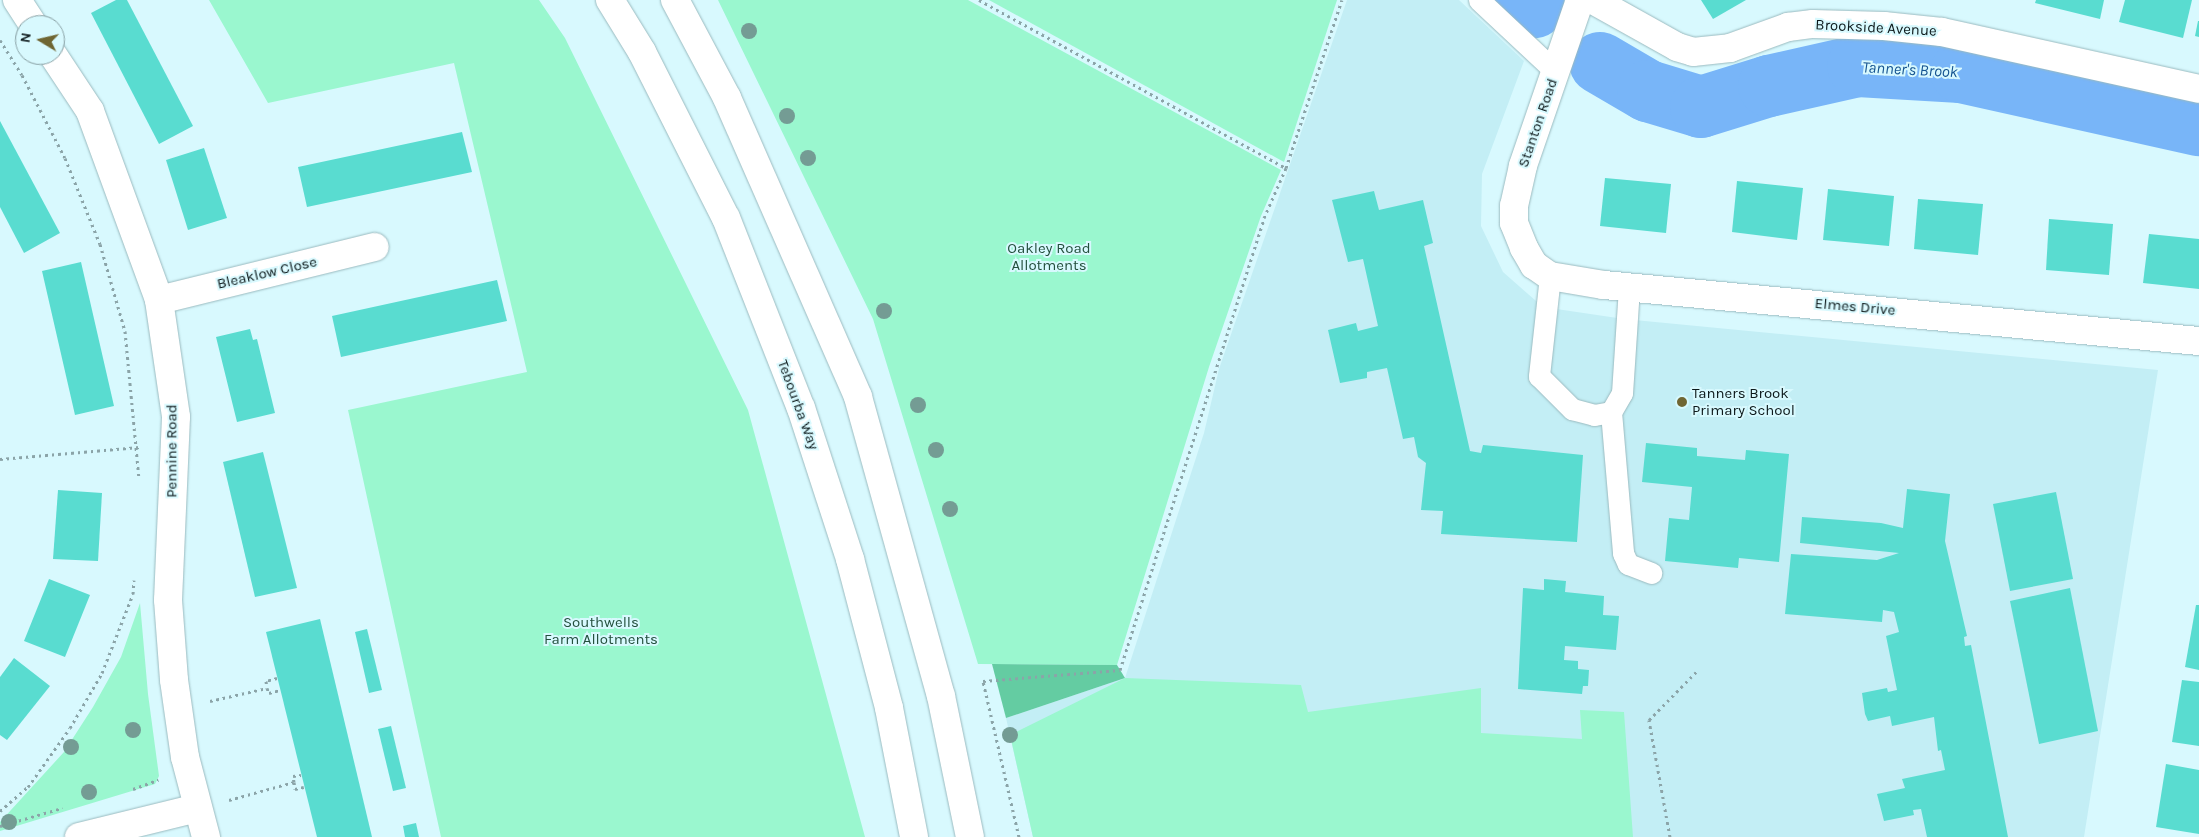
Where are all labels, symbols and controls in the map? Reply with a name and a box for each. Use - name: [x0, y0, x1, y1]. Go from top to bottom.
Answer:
- north arrow: [15, 15, 65, 65]
- street label: Brookside Avenue: [1815, 16, 1937, 40]
- text: N: [16, 31, 35, 44]
- water label: Tanner's Brook: [1862, 58, 1958, 82]
- street label: Stanton Road: [1514, 76, 1562, 170]
- park label: Oakley Road Allotments: [1007, 239, 1091, 274]
- street label: Bleaklow Close: [215, 253, 319, 293]
- street label: Elmes Drive: [1814, 295, 1896, 319]
- street label: Tebourba Way: [773, 357, 823, 453]
- place label: Tanners Brook Primary School: [1692, 384, 1795, 419]
- marker: Tanners Brook Primary School: [1676, 396, 1688, 408]
- street label: Pennine Road: [163, 404, 181, 498]
- park label: Southwells Farm Allotments: [544, 613, 658, 648]

